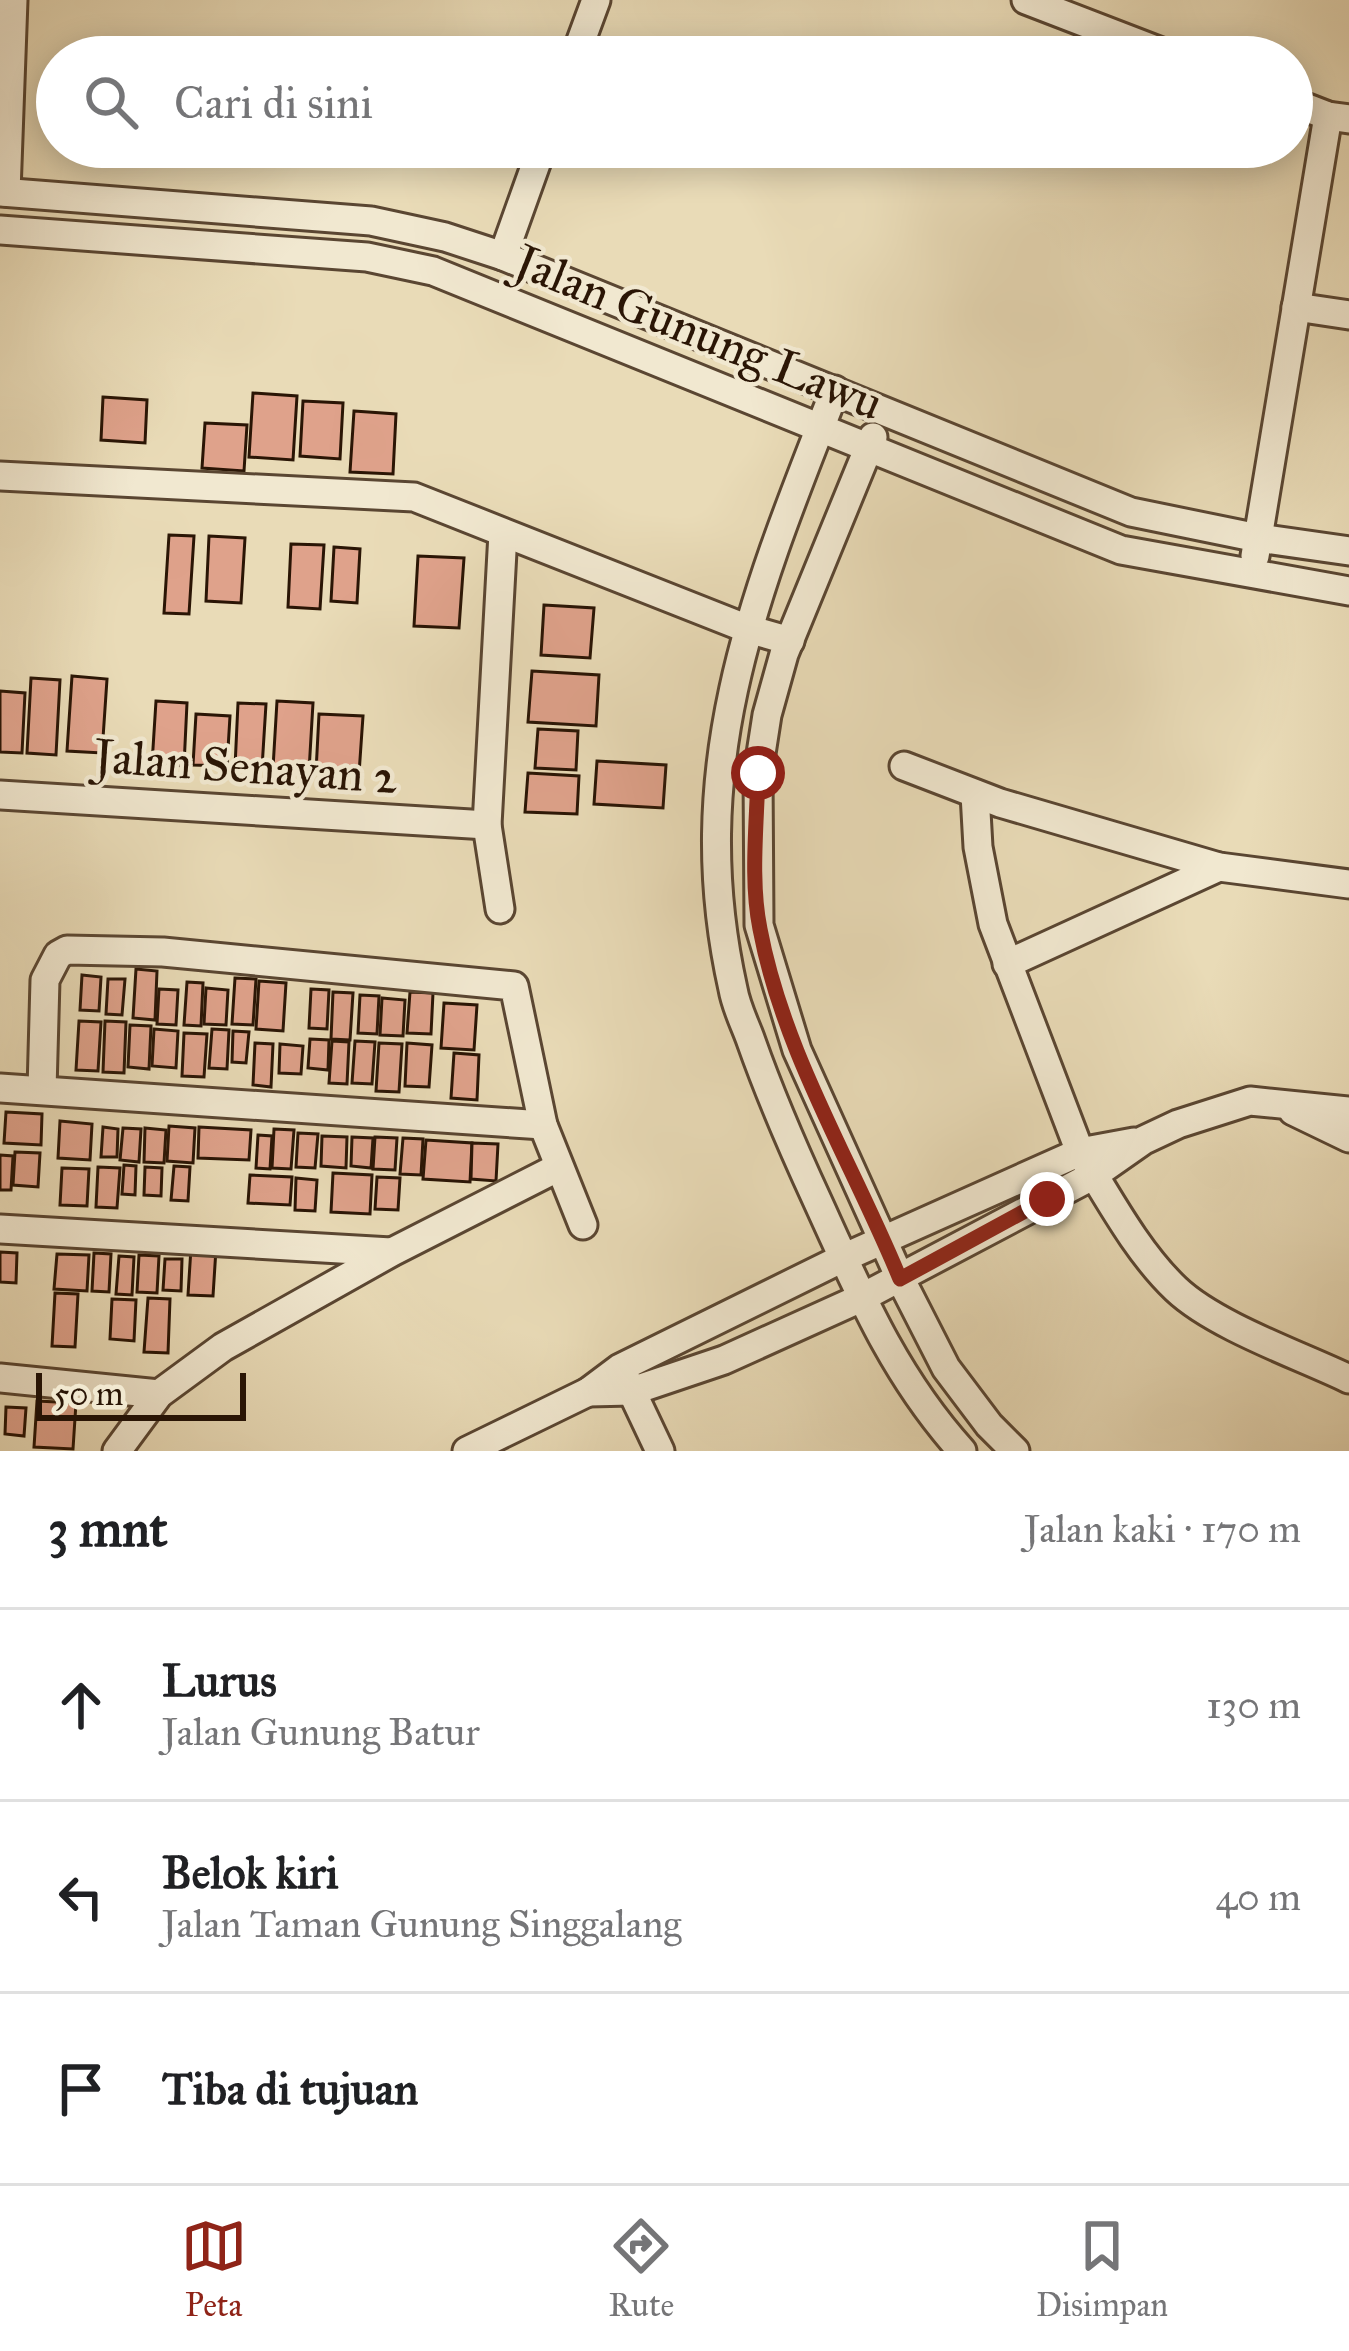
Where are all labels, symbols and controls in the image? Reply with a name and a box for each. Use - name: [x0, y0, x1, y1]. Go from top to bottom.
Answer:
- search box: [36, 36, 1313, 168]
- icon: search: [78, 69, 144, 135]
- text: Cari di sini: [174, 75, 373, 130]
- street label: Jalan Gunung Lawu: [502, 230, 891, 433]
- street label: Jalan Senayan 2: [87, 726, 400, 806]
- route start: [731, 746, 785, 800]
- route end: [1020, 1172, 1074, 1226]
- scale bar: [36, 1367, 246, 1420]
- text: 50 m: [54, 1374, 123, 1414]
- text: 3 mnt: [48, 1498, 168, 1560]
- text: Jalan kaki · 170 m: [1024, 1505, 1301, 1553]
- text: Lurus: [162, 1653, 277, 1708]
- icon: ahead: [48, 1672, 114, 1738]
- text: 130 m: [1206, 1681, 1301, 1729]
- text: Jalan Gunung Batur: [162, 1708, 480, 1756]
- text: Belok kiri: [162, 1845, 338, 1900]
- icon: left: [48, 1864, 114, 1930]
- text: 40 m: [1215, 1873, 1301, 1921]
- text: Jalan Taman Gunung Singgalang: [162, 1900, 681, 1948]
- icon: arrive: [48, 2056, 114, 2122]
- text: Tiba di tujuan: [162, 2061, 418, 2116]
- tab: Peta: [181, 2213, 247, 2325]
- tab: Rute: [608, 2213, 674, 2325]
- tab: Disimpan: [1036, 2213, 1168, 2325]

